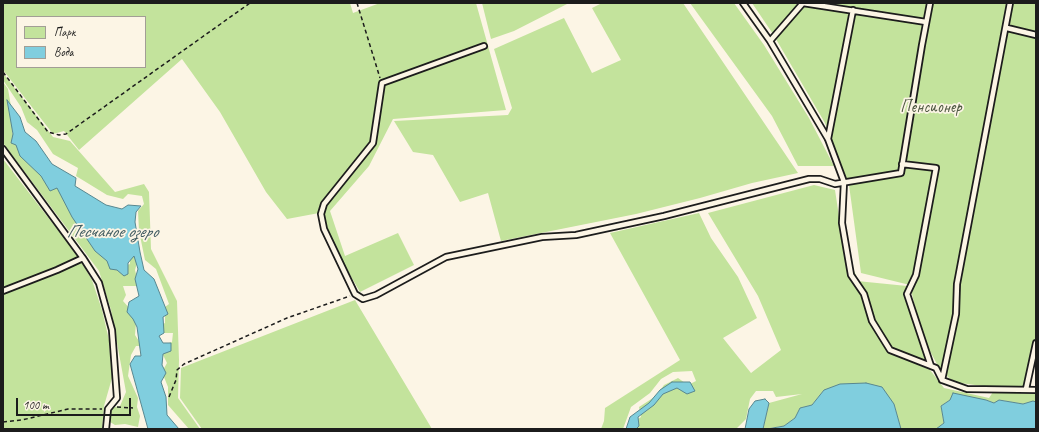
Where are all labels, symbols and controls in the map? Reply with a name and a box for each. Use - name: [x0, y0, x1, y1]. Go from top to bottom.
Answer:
- legend: [16, 16, 146, 68]
- text: Парк: [54, 24, 75, 40]
- text: Вода: [54, 44, 73, 60]
- park label: Пенсионер: [900, 98, 962, 118]
- water label: Песчаное озеро: [66, 221, 158, 243]
- scale bar: [18, 390, 133, 416]
- text: 100 m: [23, 397, 49, 413]

